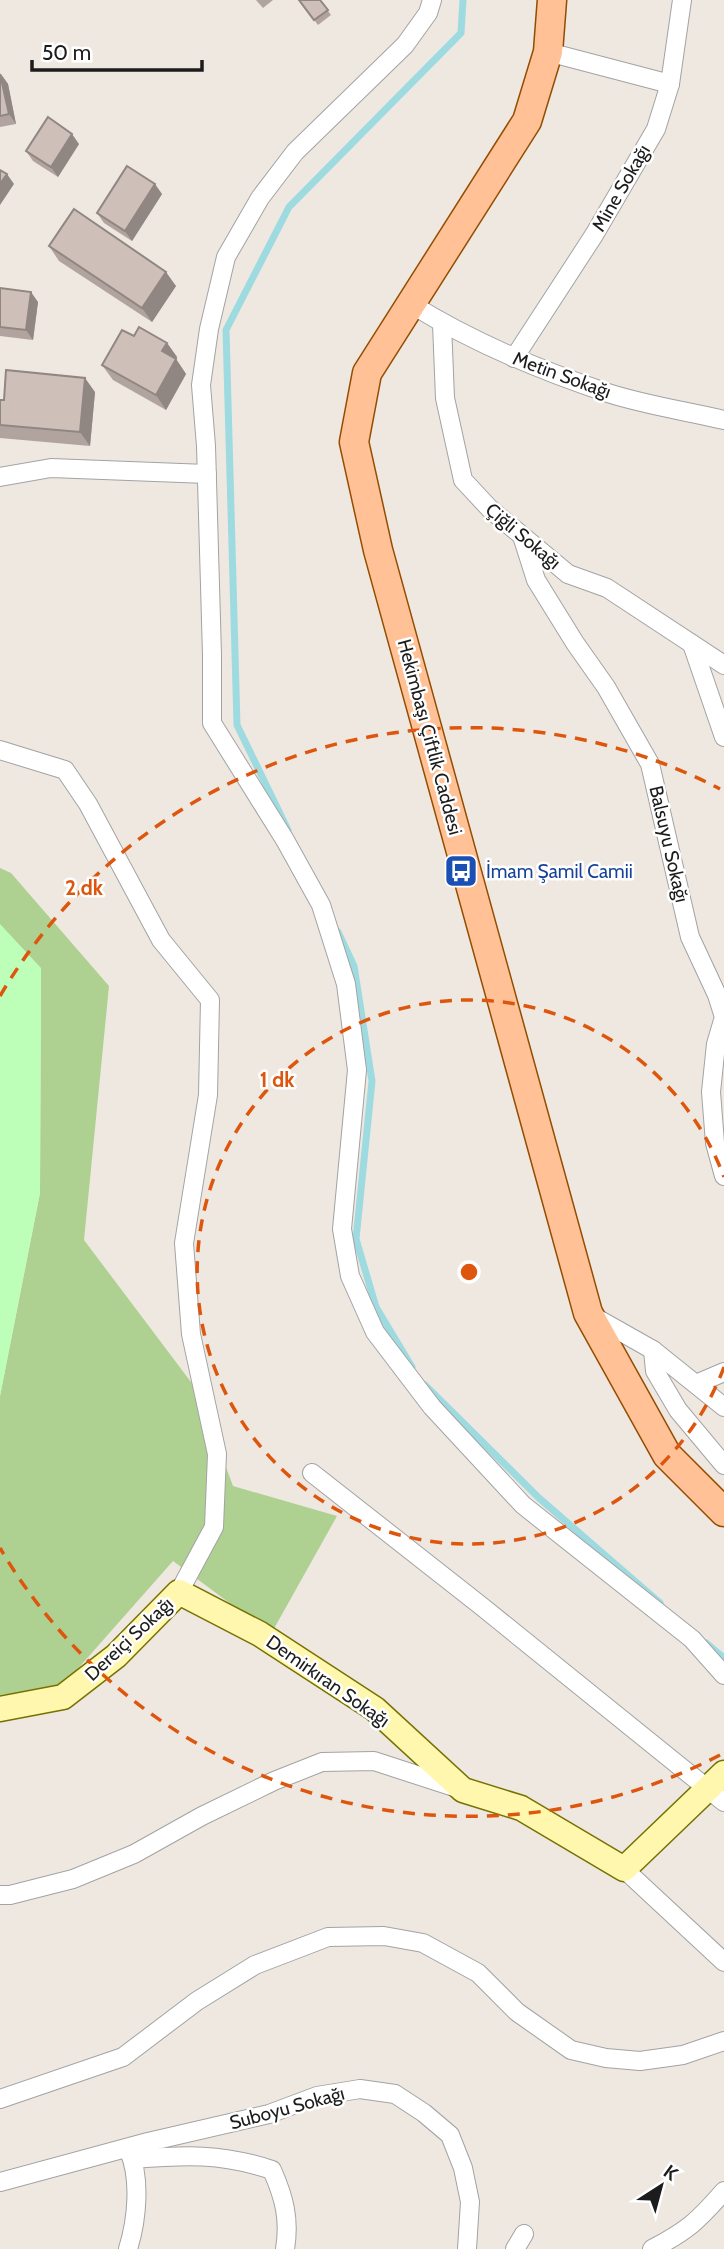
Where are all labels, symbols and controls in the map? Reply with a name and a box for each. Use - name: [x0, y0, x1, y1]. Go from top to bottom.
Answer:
- scale bar: [32, 28, 201, 72]
- text: 50 m: [42, 40, 91, 65]
- street label: Mine Sokağı: [587, 140, 655, 236]
- street label: Metin Sokağı: [510, 347, 614, 403]
- street label: Çiğli Sokağı: [481, 498, 565, 574]
- street label: Hekimbaşı Çiftlik Caddesi: [393, 637, 467, 837]
- street label: Balsuyu Sokağı: [644, 783, 694, 905]
- bus stop icon: İmam Şamil Camii: [442, 852, 480, 890]
- place label: İmam Şamil Camii: [486, 860, 633, 883]
- text: 2 dk: [65, 875, 104, 900]
- text: 1 dk: [260, 1067, 295, 1092]
- centre of rings: [457, 1260, 481, 1284]
- street label: Dereiçi Sokağı: [80, 1592, 178, 1686]
- street label: Demirkıran Sokağı: [262, 1630, 394, 1732]
- street label: Suboyu Sokağı: [227, 2082, 347, 2134]
- north arrow: [626, 2151, 696, 2221]
- text: K: [659, 2160, 682, 2186]

